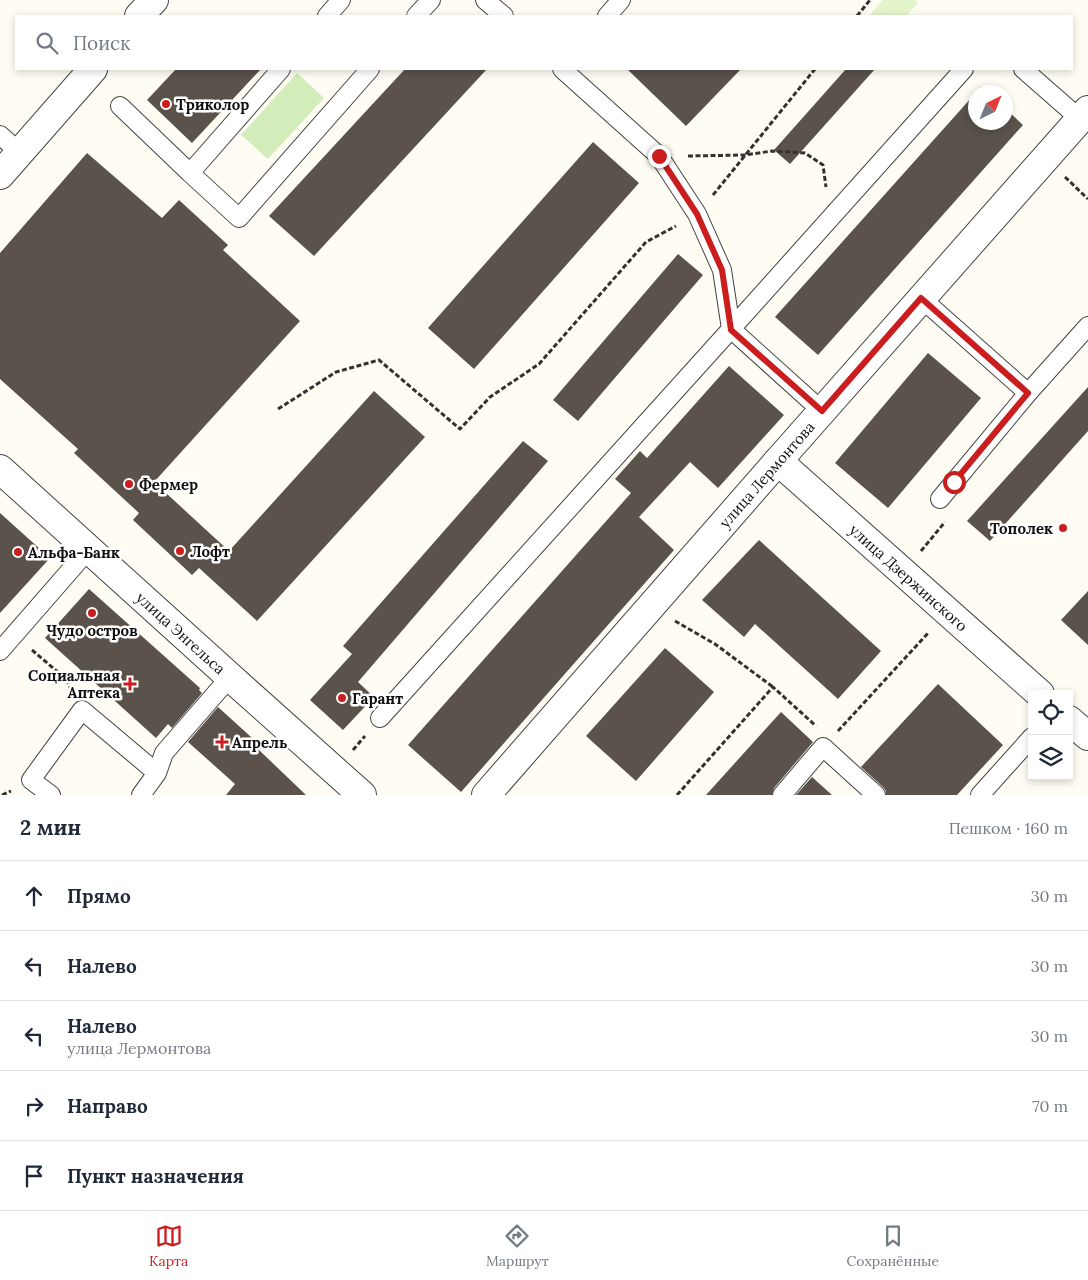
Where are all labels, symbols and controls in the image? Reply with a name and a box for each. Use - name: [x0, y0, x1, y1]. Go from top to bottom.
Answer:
- search box: [15, 15, 1073, 70]
- icon: search: [33, 29, 61, 57]
- text: Поиск: [73, 31, 130, 55]
- north arrow: [968, 85, 1013, 130]
- place label: Триколор: [176, 95, 249, 114]
- marker: Триколор: [160, 98, 172, 110]
- route end: [648, 145, 671, 168]
- street label: улица Лермонтова: [715, 417, 818, 532]
- route start: [943, 471, 966, 494]
- place label: Фермер: [139, 475, 198, 494]
- marker: Фермер: [123, 478, 135, 490]
- place label: Тополек: [990, 519, 1053, 538]
- street label: улица Дзержинского: [846, 520, 972, 635]
- marker: Тополек: [1057, 522, 1069, 534]
- place label: Лофт: [190, 542, 230, 561]
- place label: Альфа-Банк: [28, 543, 120, 562]
- marker: Лофт: [174, 545, 186, 557]
- marker: Альфа-Банк: [12, 546, 24, 558]
- street label: улица Энгельса: [132, 587, 230, 678]
- marker: Чудо остров: [86, 607, 98, 619]
- place label: Чудо остров: [46, 621, 138, 640]
- place label: Социальная Аптека: [28, 666, 120, 702]
- marker: Социальная Аптека: [124, 678, 136, 690]
- place label: Гарант: [352, 689, 403, 708]
- map controls: [1028, 690, 1073, 780]
- button: locate: [1028, 690, 1073, 735]
- marker: Гарант: [336, 692, 348, 704]
- place label: Апрель: [232, 733, 288, 752]
- button: layers: [1028, 735, 1073, 780]
- marker: Апрель: [216, 736, 228, 748]
- text: 2 мин: [20, 814, 81, 841]
- text: Пешком · 160 m: [949, 818, 1068, 838]
- icon: ahead: [20, 882, 48, 910]
- text: Прямо: [67, 884, 131, 908]
- text: 30 m: [1031, 886, 1068, 906]
- icon: left: [20, 952, 48, 980]
- text: Налево: [67, 954, 137, 978]
- text: 30 m: [1031, 956, 1068, 976]
- text: Налево: [67, 1014, 137, 1038]
- icon: left: [20, 1022, 48, 1050]
- text: 30 m: [1031, 1026, 1068, 1046]
- text: улица Лермонтова: [67, 1038, 211, 1058]
- icon: right: [20, 1092, 48, 1120]
- text: Направо: [67, 1094, 148, 1118]
- text: 70 m: [1032, 1096, 1068, 1116]
- icon: arrive: [20, 1162, 48, 1190]
- text: Пункт назначения: [67, 1164, 244, 1188]
- tab: Карта: [149, 1222, 188, 1270]
- tab: Маршрут: [486, 1222, 549, 1270]
- tab: Сохранённые: [846, 1222, 939, 1270]

